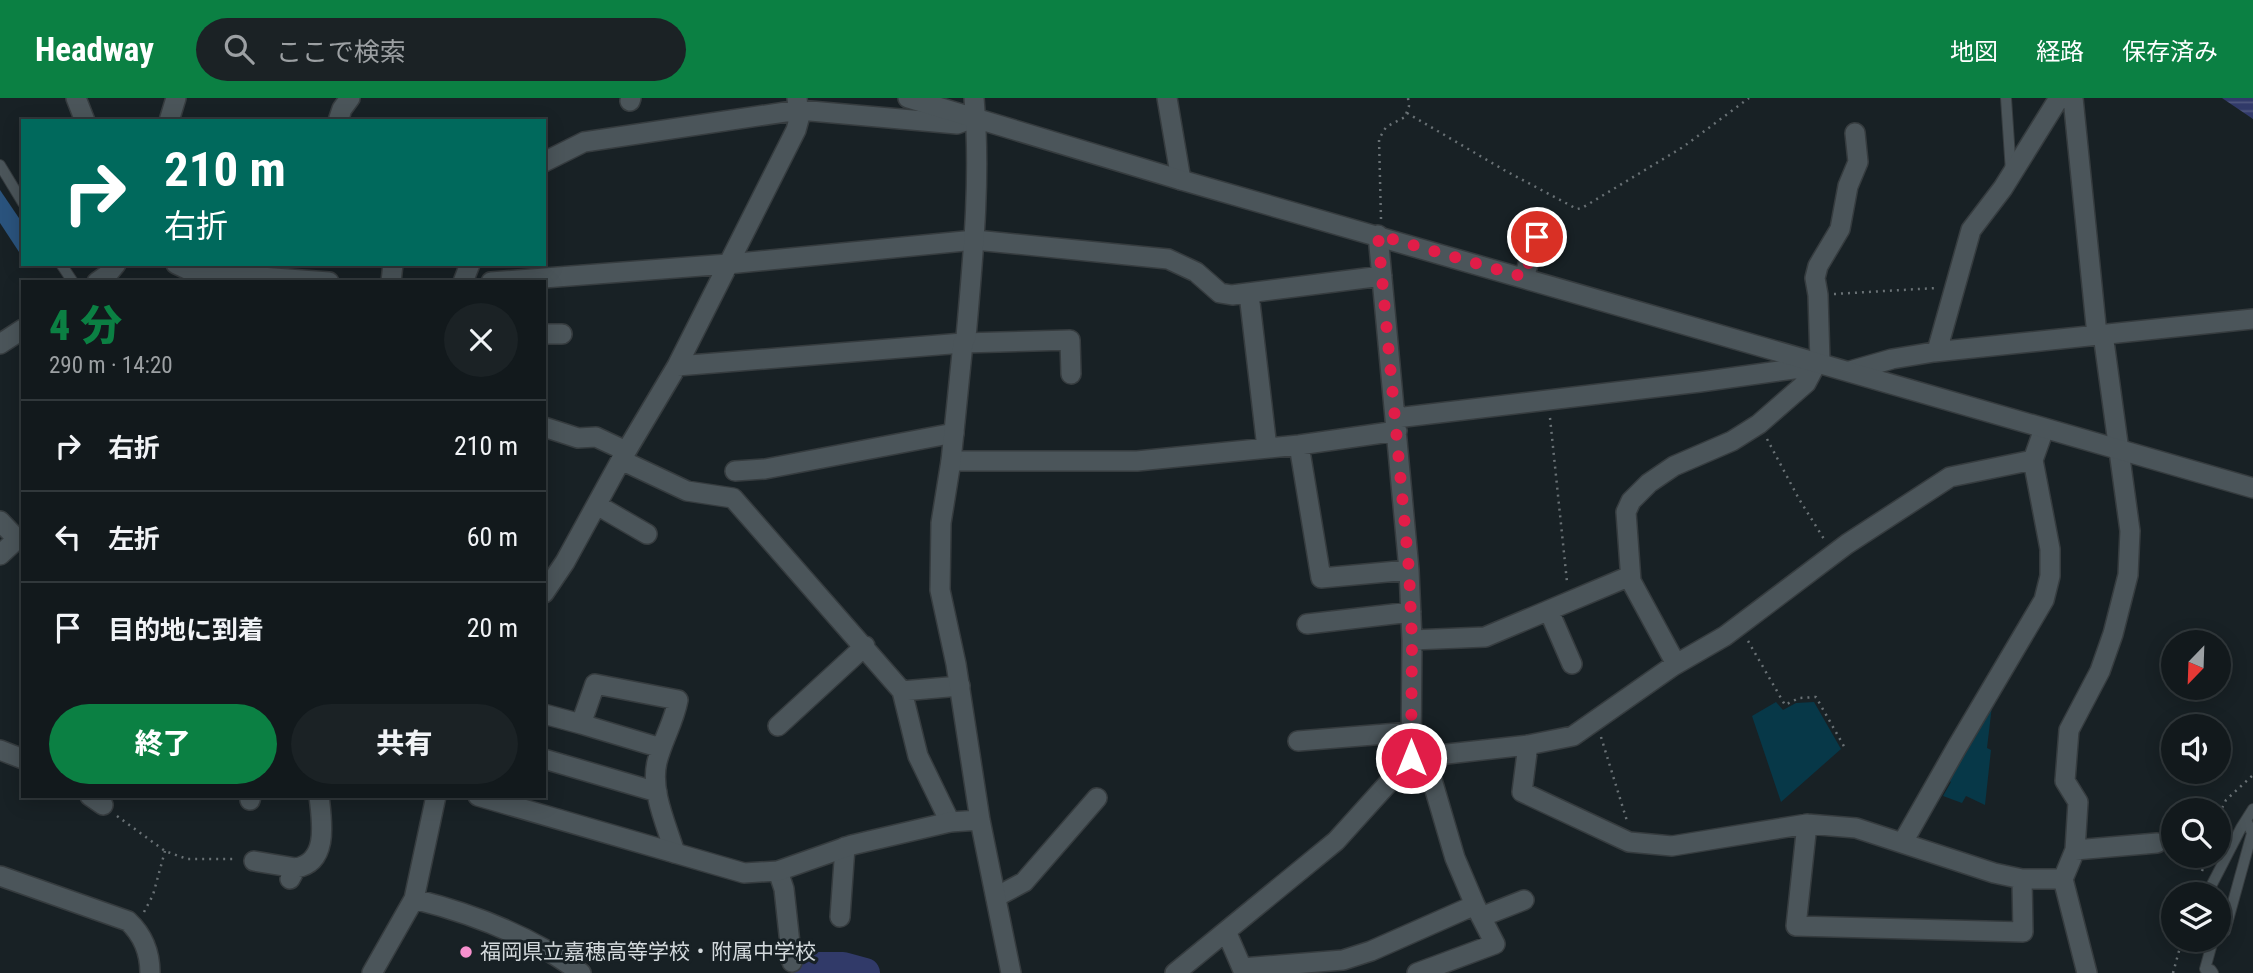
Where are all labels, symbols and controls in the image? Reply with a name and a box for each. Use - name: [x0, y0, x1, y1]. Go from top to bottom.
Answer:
- search box: [196, 18, 686, 81]
- text: Headway: [35, 30, 154, 69]
- icon: search: [220, 30, 258, 68]
- text: ここで検索: [276, 37, 406, 67]
- text: 地図: [1950, 38, 1998, 66]
- text: 経路: [2036, 38, 2084, 66]
- text: 保存済み: [2122, 38, 2218, 66]
- text: 210 m: [164, 141, 286, 198]
- icon: right: [49, 147, 140, 238]
- text: 右折: [164, 207, 228, 245]
- pin: [1507, 207, 1567, 267]
- icon: arrive: [1518, 218, 1556, 256]
- text: 4 分: [49, 301, 122, 350]
- button: close: [444, 303, 518, 377]
- text: 290 m · 14:20: [49, 352, 173, 379]
- icon: right: [49, 427, 87, 465]
- text: 210 m: [454, 431, 518, 461]
- text: 右折: [108, 433, 160, 463]
- icon: left: [49, 518, 87, 556]
- text: 60 m: [467, 522, 518, 552]
- text: 左折: [108, 524, 160, 554]
- icon: arrive: [49, 609, 87, 647]
- text: 20 m: [467, 613, 518, 643]
- text: 目的地に到着: [108, 615, 264, 645]
- north arrow: [2161, 630, 2231, 700]
- map controls: [2161, 630, 2231, 952]
- button: 終了: [49, 704, 277, 784]
- button: 共有: [291, 704, 518, 784]
- button: sound: [2161, 714, 2231, 784]
- position arrow: [1374, 721, 1448, 795]
- button: search: [2161, 798, 2231, 868]
- button: layers: [2161, 882, 2231, 952]
- place label: 福岡県立嘉穂高等学校・附属中学校: [480, 940, 816, 964]
- marker: 福岡県立嘉穂高等学校・附属中学校: [458, 944, 474, 960]

